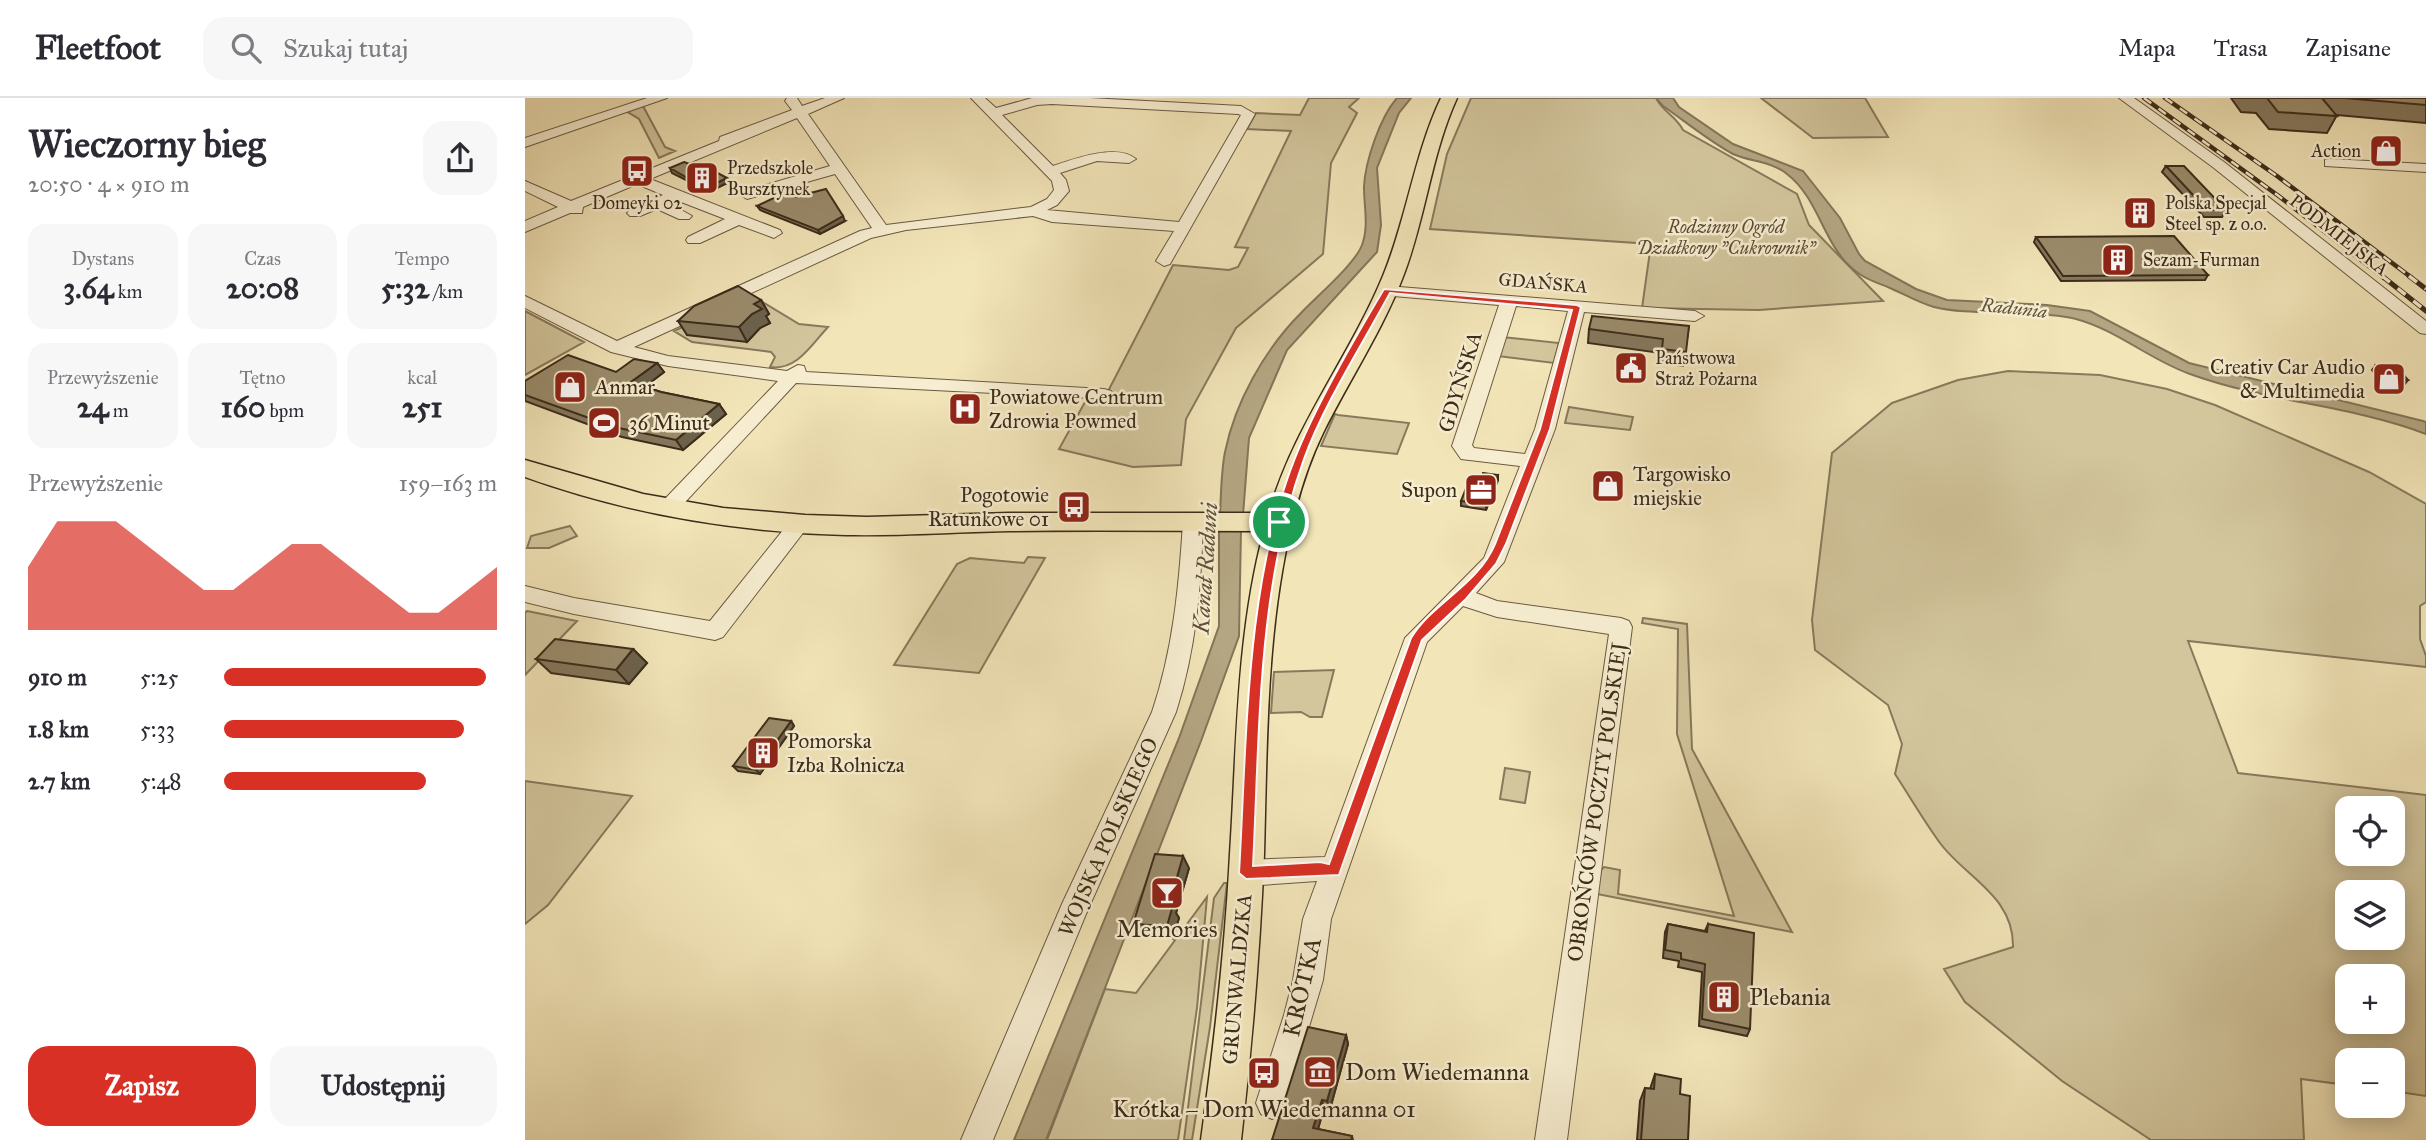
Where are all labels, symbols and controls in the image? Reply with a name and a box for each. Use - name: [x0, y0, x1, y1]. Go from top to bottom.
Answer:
- search box: [203, 17, 693, 80]
- text: Fleetfoot: [35, 28, 161, 68]
- icon: search: [227, 29, 265, 67]
- text: Szukaj tutaj: [283, 32, 408, 64]
- text: Mapa: [2118, 33, 2176, 63]
- text: Trasa: [2214, 33, 2267, 63]
- text: Zapisane: [2305, 33, 2391, 63]
- text: Wieczorny bieg: [28, 121, 265, 167]
- button: share: [423, 121, 497, 195]
- shop icon: Action: [2367, 132, 2405, 170]
- place label: Action: [2310, 140, 2361, 162]
- bus stop icon: Domeyki 02: [618, 152, 656, 190]
- place label: Przedszkole Bursztynek: [727, 157, 813, 200]
- building icon: Przedszkole Bursztynek: [683, 159, 721, 197]
- text: 20:50 · 4 × 910 m: [28, 170, 190, 198]
- street label: PODMIEJSKA: [2285, 190, 2393, 281]
- place label: Domeyki 02: [592, 192, 682, 214]
- place label: Polska Specjal Steel sp. z o.o.: [2165, 192, 2267, 235]
- building icon: Polska Specjal Steel sp. z o.o.: [2121, 194, 2159, 232]
- park label: Rodzinny Ogród Działkowy "Cukrownik": [1637, 216, 1817, 259]
- building icon: Sezam-Furman: [2099, 241, 2137, 279]
- text: Dystans: [71, 247, 134, 270]
- text: Czas: [244, 247, 281, 270]
- text: Tempo: [395, 247, 449, 270]
- place label: Sezam-Furman: [2143, 249, 2260, 271]
- street label: GDAŃSKA: [1497, 266, 1589, 298]
- text: 3.64: [63, 270, 114, 306]
- text: 20:08: [226, 270, 299, 306]
- text: 5:32: [381, 270, 429, 306]
- text: km: [114, 280, 142, 303]
- text: /km: [429, 280, 463, 303]
- water label: Radunia: [1979, 293, 2048, 323]
- street label: GDYŃSKA: [1431, 328, 1488, 436]
- place label: Państwowa Straż Pożarna: [1655, 347, 1758, 390]
- public building icon: Państwowa Straż Pożarna: [1612, 349, 1650, 387]
- place label: Creativ Car Audio & Multimedia: [2210, 354, 2365, 404]
- shop icon: Creativ Car Audio & Multimedia: [2370, 360, 2408, 398]
- text: Przewyższenie: [47, 366, 159, 389]
- text: Tętno: [239, 366, 286, 389]
- text: kcal: [407, 366, 437, 389]
- shop icon: Anmar: [551, 368, 589, 406]
- place label: Anmar: [594, 374, 655, 400]
- place label: Powiatowe Centrum Zdrowia Powmed: [989, 384, 1163, 434]
- text: 24: [77, 389, 109, 425]
- text: 160: [221, 389, 265, 425]
- text: 251: [402, 389, 442, 425]
- hospital icon: Powiatowe Centrum Zdrowia Powmed: [946, 390, 984, 428]
- text: m: [109, 399, 129, 422]
- text: bpm: [265, 399, 304, 422]
- sports icon: 36 Minut: [585, 404, 623, 442]
- place label: 36 Minut: [629, 410, 711, 436]
- place label: Targowisko miejskie: [1633, 461, 1731, 511]
- shop icon: Targowisko miejskie: [1589, 467, 1627, 505]
- text: Przewyższenie: [28, 469, 163, 497]
- text: 159–163 m: [399, 469, 497, 497]
- office icon: Supon: [1462, 471, 1500, 509]
- place label: Supon: [1401, 477, 1457, 503]
- place label: Pogotowie Ratunkowe 01: [928, 482, 1049, 532]
- bus stop icon: Pogotowie Ratunkowe 01: [1055, 488, 1093, 526]
- pin: [1249, 492, 1309, 552]
- water label: Kanał Raduni: [1186, 501, 1224, 636]
- icon: arrive: [1260, 503, 1298, 541]
- street label: OBROŃCÓW POCZTY POLSKIEJ: [1561, 640, 1632, 963]
- text: 910 m: [28, 663, 87, 691]
- text: 5:25: [140, 663, 178, 691]
- text: 1.8 km: [28, 715, 89, 743]
- text: 5:33: [140, 715, 175, 743]
- place label: Pomorska Izba Rolnicza: [787, 728, 905, 778]
- street label: WOJSKA POLSKIEGO: [1052, 733, 1164, 941]
- building icon: Pomorska Izba Rolnicza: [744, 734, 782, 772]
- text: 2.7 km: [28, 767, 90, 795]
- text: 5:48: [140, 767, 182, 795]
- map controls: [2335, 796, 2405, 1118]
- button: locate: [2335, 796, 2405, 866]
- bar icon: Memories: [1148, 874, 1186, 912]
- button: layers: [2335, 880, 2405, 950]
- street label: GRUNWALDZKA: [1217, 893, 1257, 1065]
- place label: Memories: [1116, 914, 1218, 944]
- street label: KRÓTKA: [1276, 934, 1328, 1040]
- button: +: [2335, 964, 2405, 1034]
- building icon: Plebania: [1705, 978, 1743, 1016]
- place label: Plebania: [1749, 982, 1832, 1012]
- button: Zapisz: [28, 1046, 256, 1126]
- button: Udostępnij: [270, 1046, 497, 1126]
- button: −: [2335, 1048, 2405, 1118]
- museum icon: Dom Wiedemanna: [1301, 1053, 1339, 1091]
- bus stop icon: Krótka – Dom Wiedemanna 01: [1245, 1054, 1283, 1092]
- place label: Dom Wiedemanna: [1345, 1057, 1530, 1087]
- place label: Krótka – Dom Wiedemanna 01: [1112, 1094, 1416, 1124]

